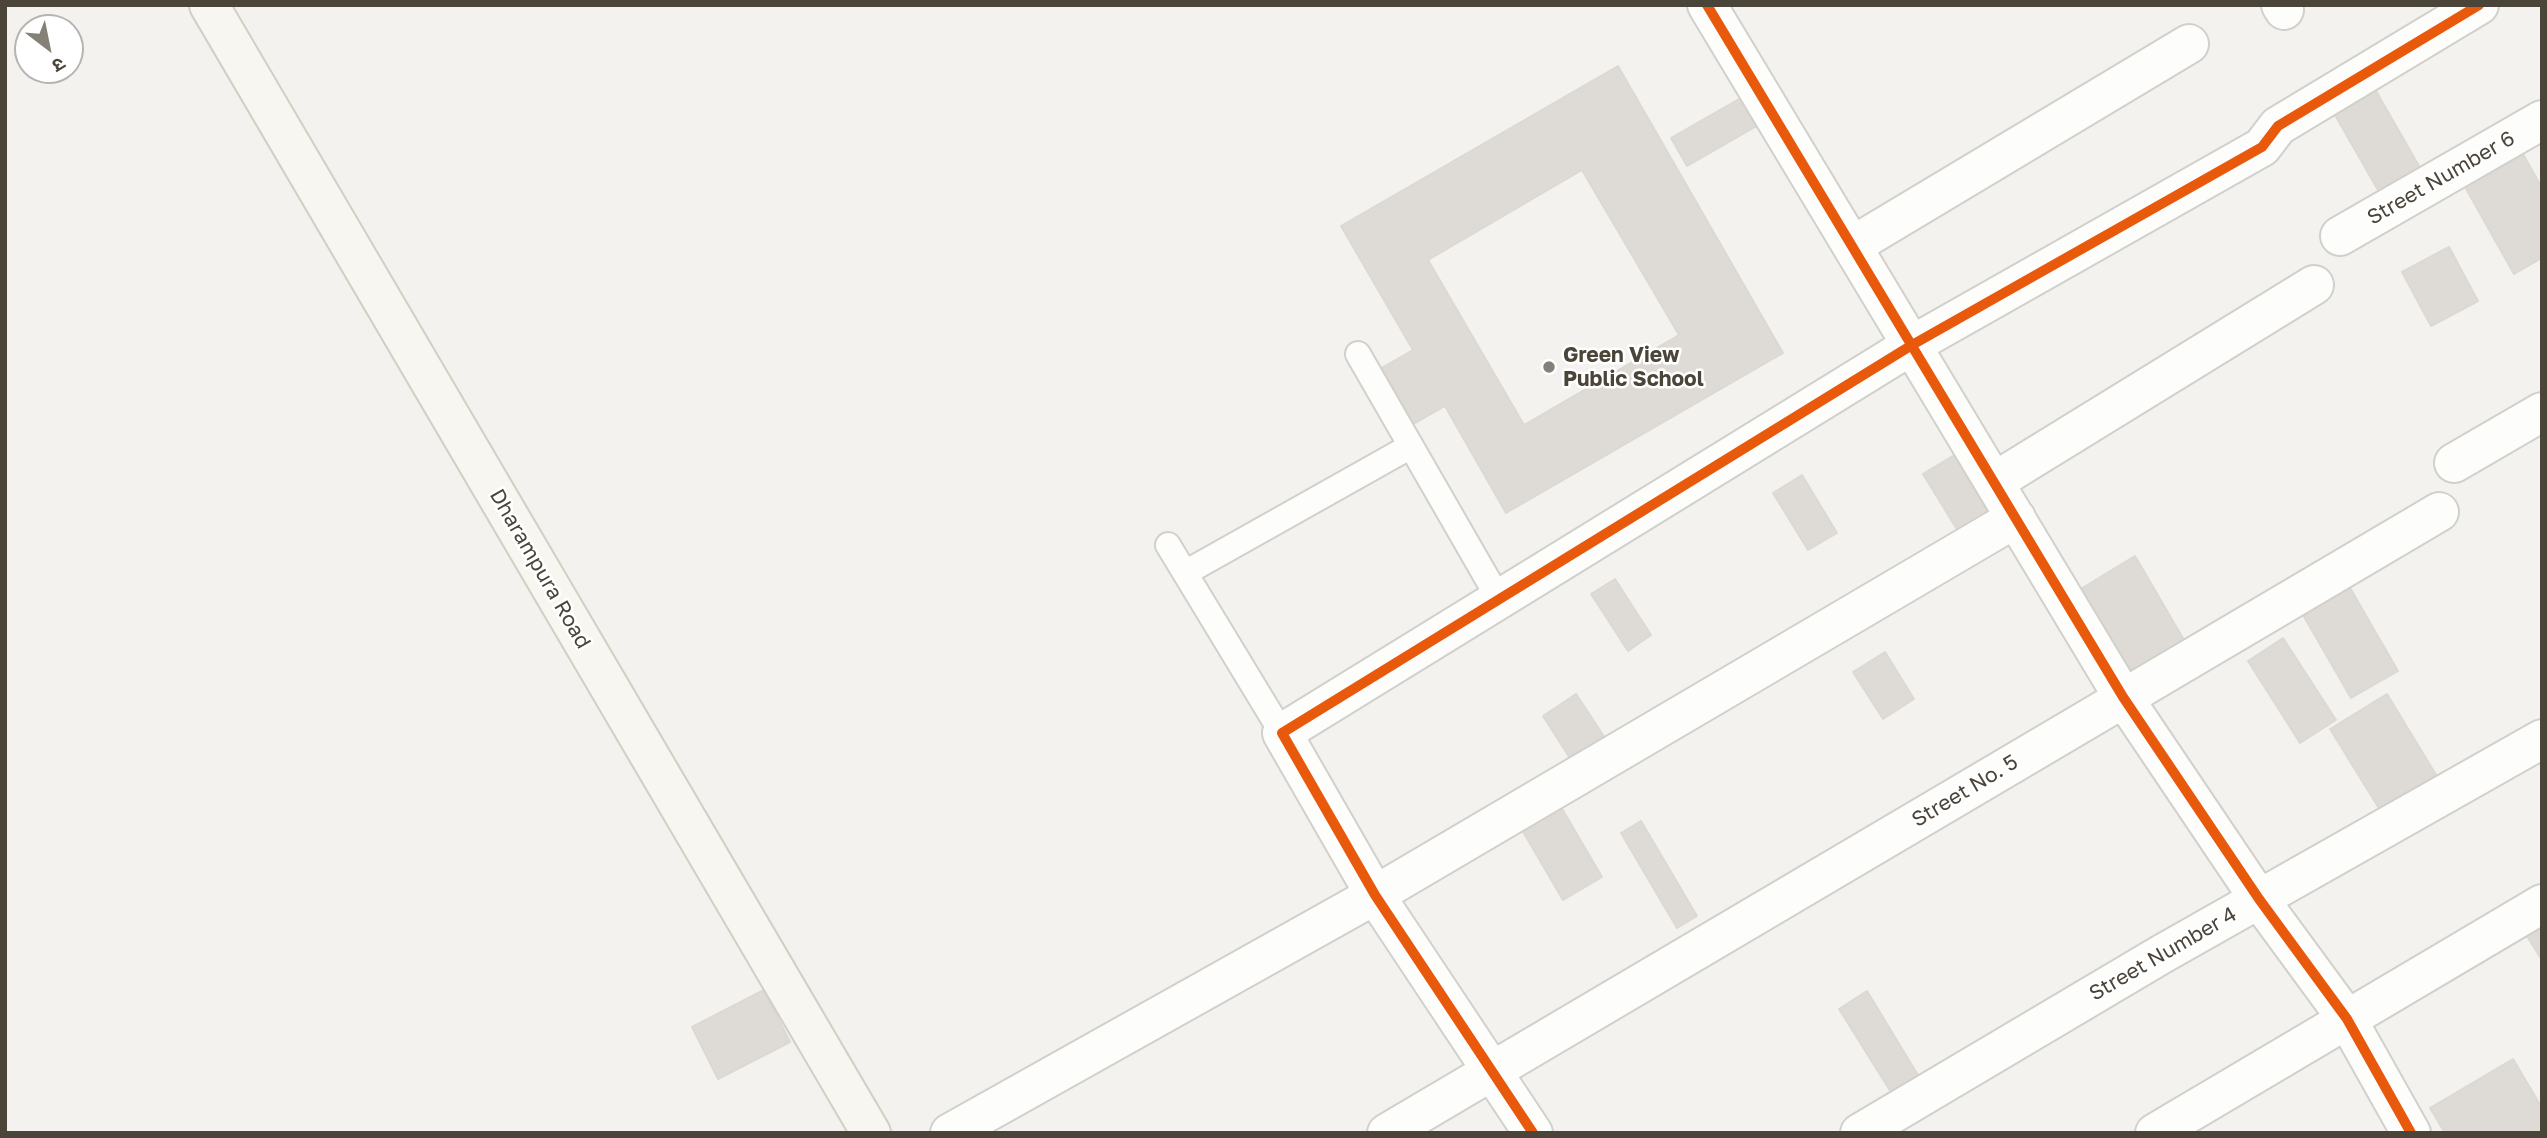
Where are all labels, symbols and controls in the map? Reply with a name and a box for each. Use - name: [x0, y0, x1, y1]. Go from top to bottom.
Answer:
- north arrow: [14, 14, 84, 84]
- text: उ: [49, 53, 70, 78]
- street label: Street Number 6: [2363, 126, 2519, 230]
- place label: Green View Public School: [1563, 342, 1704, 392]
- marker: Green View Public School: [1541, 359, 1557, 375]
- street label: Dharampura Road: [484, 485, 596, 653]
- street label: Street No. 5: [1907, 749, 2023, 833]
- street label: Street Number 4: [2085, 902, 2241, 1006]

